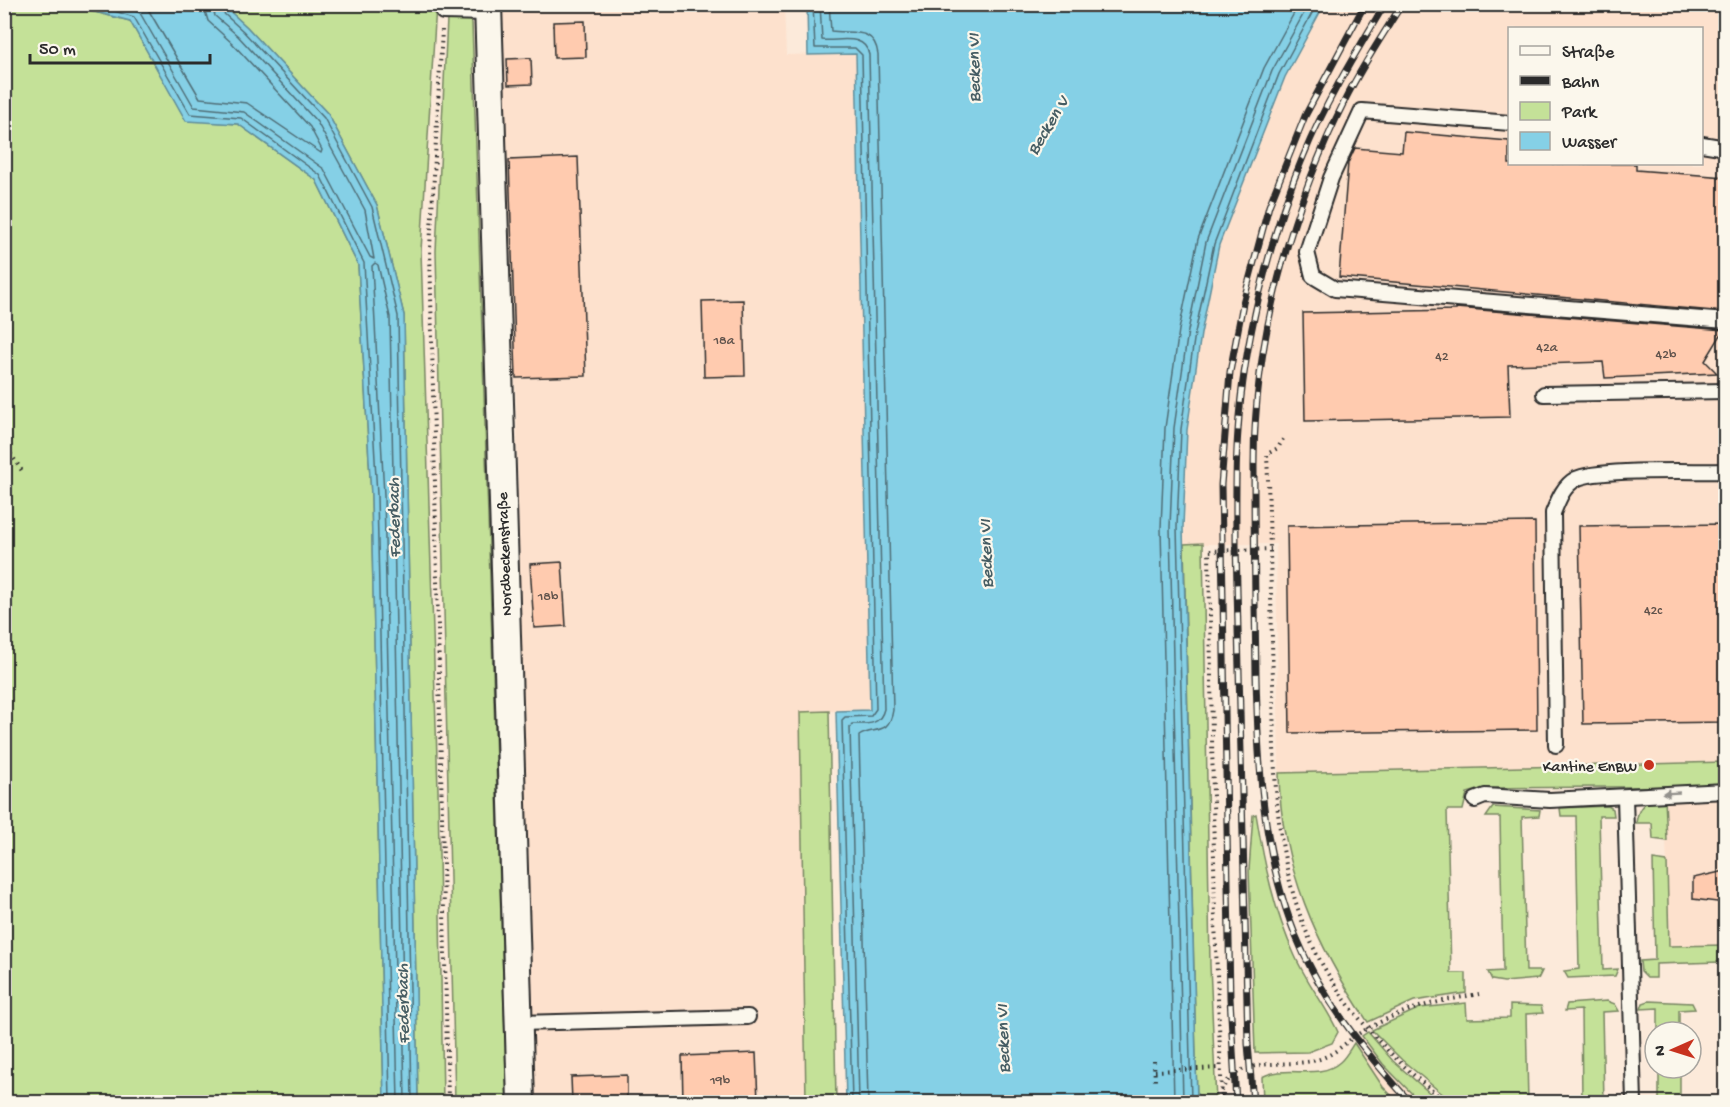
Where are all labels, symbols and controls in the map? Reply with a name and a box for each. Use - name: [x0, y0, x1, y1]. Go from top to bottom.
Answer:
- scale bar: [30, 27, 210, 65]
- legend: [1508, 27, 1703, 165]
- water label: Becken VI: [964, 33, 987, 103]
- text: 50 m: [39, 40, 76, 61]
- text: Straße: [1562, 43, 1615, 64]
- text: Bahn: [1561, 73, 1600, 94]
- water label: Becken V: [1023, 91, 1076, 159]
- text: Park: [1561, 103, 1598, 124]
- text: Wasser: [1562, 133, 1618, 154]
- house number: 18a: [712, 333, 736, 350]
- house number: 42a: [1536, 340, 1559, 357]
- house number: 42b: [1656, 347, 1677, 364]
- house number: 42: [1435, 349, 1449, 366]
- water label: Federbach: [384, 477, 407, 558]
- street label: Nordbeckenstraße: [495, 491, 518, 616]
- water label: Becken VI: [976, 518, 999, 589]
- house number: 18b: [537, 589, 559, 606]
- house number: 42c: [1644, 603, 1663, 620]
- marker: Kantine EnBW: [1642, 758, 1656, 772]
- place label: Kantine EnBW: [1543, 759, 1637, 778]
- one-way arrow: [1662, 788, 1681, 798]
- water label: Federbach: [393, 963, 416, 1044]
- water label: Becken VI: [993, 1003, 1016, 1074]
- north arrow: [1643, 1020, 1703, 1080]
- text: N: [1652, 1044, 1671, 1056]
- house number: 19b: [709, 1073, 731, 1090]

